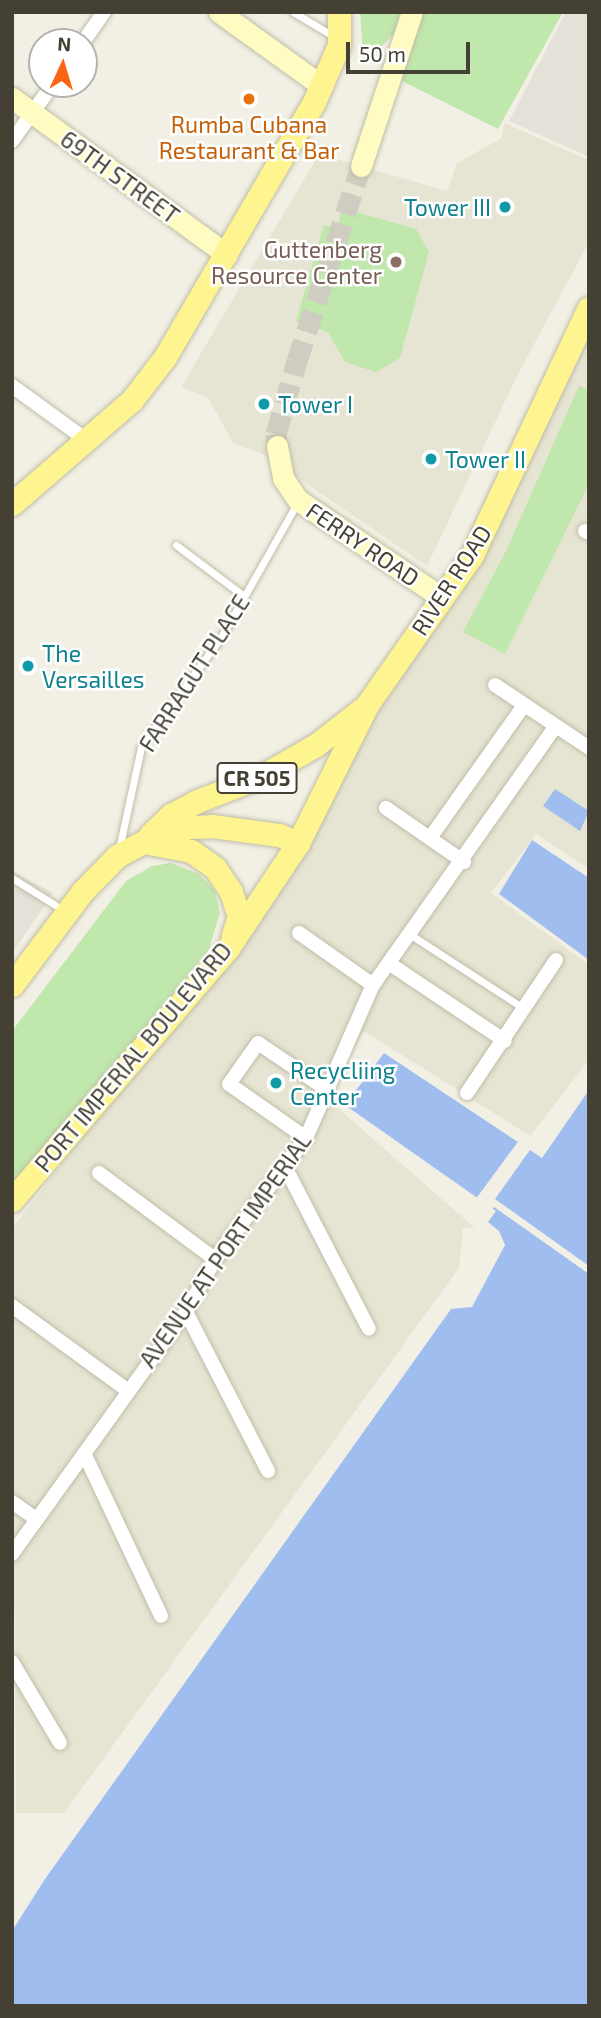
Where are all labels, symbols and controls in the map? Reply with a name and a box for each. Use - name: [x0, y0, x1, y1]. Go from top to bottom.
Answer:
- north arrow: [28, 28, 98, 98]
- scale bar: [349, 28, 473, 72]
- text: N: [57, 32, 72, 55]
- text: 50 m: [359, 41, 406, 66]
- marker: Rumba Cubana Restaurant & Bar: [241, 91, 257, 107]
- place label: Rumba Cubana Restaurant & Bar: [159, 110, 339, 164]
- street label: 69TH STREET: [55, 125, 185, 229]
- place label: Tower III: [404, 193, 491, 221]
- marker: Tower III: [497, 199, 513, 215]
- place label: Guttenberg Resource Center: [211, 235, 382, 289]
- marker: Guttenberg Resource Center: [388, 254, 404, 270]
- place label: Tower I: [278, 390, 353, 418]
- marker: Tower I: [256, 396, 272, 412]
- place label: Tower II: [445, 445, 526, 473]
- marker: Tower II: [423, 451, 439, 467]
- street label: FERRY ROAD: [301, 496, 425, 592]
- street label: RIVER ROAD: [405, 520, 497, 640]
- street label: FARRAGUT PLACE: [133, 589, 255, 757]
- place label: The Versailles: [42, 639, 144, 693]
- marker: The Versailles: [20, 658, 36, 674]
- road number: CR 505: [215, 760, 299, 796]
- street label: PORT IMPERIAL BOULEVARD: [29, 936, 237, 1178]
- place label: Recycliing Center: [290, 1056, 395, 1110]
- marker: Recycliing Center: [268, 1075, 284, 1091]
- street label: AVENUE AT PORT IMPERIAL: [133, 1127, 317, 1373]

